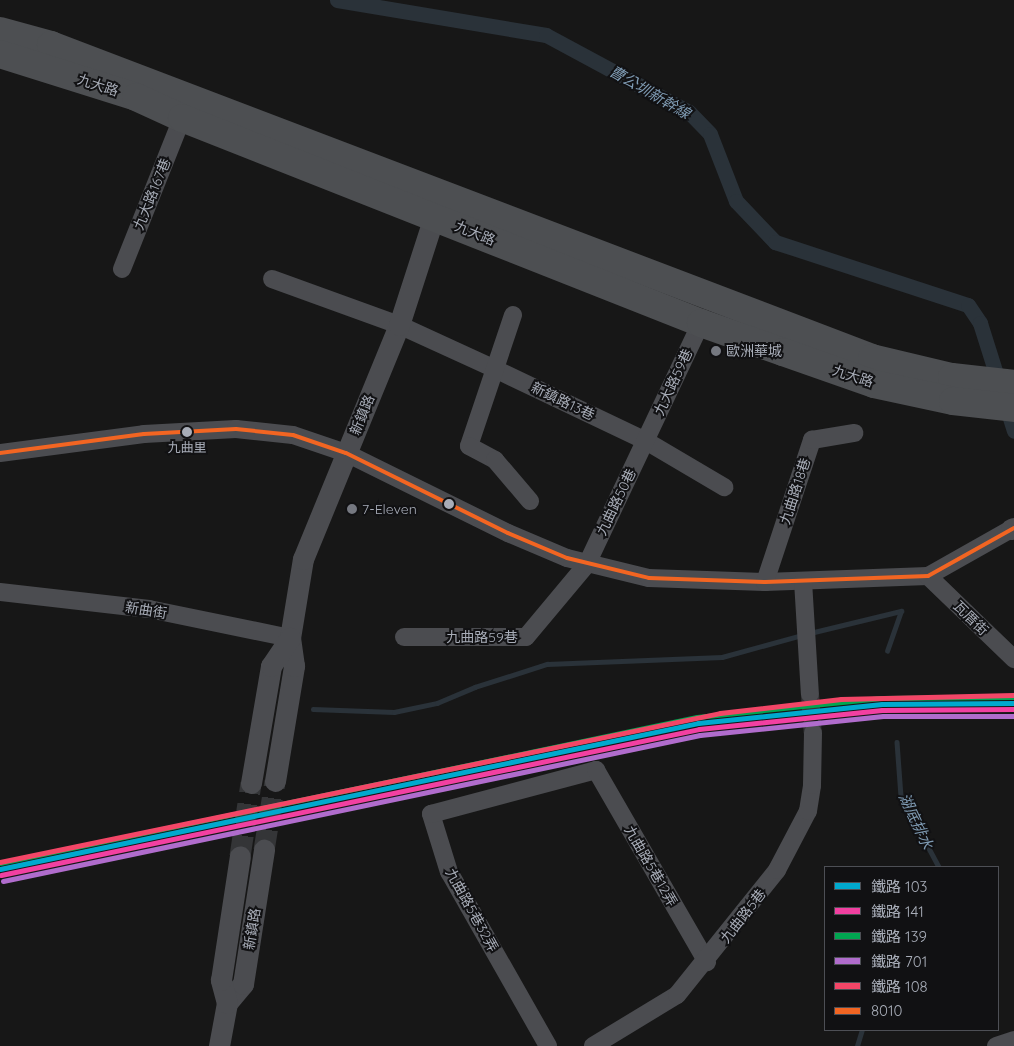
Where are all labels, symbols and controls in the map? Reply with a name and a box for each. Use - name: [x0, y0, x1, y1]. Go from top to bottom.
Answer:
- water label: 曹公圳新幹線: [607, 62, 693, 122]
- street label: 九大路: [75, 71, 121, 99]
- street label: 九大路167巷: [130, 156, 174, 232]
- street label: 九大路: [452, 217, 498, 249]
- place label: 歐洲華城: [726, 343, 782, 359]
- marker: 歐洲華城: [710, 345, 722, 357]
- street label: 九大路59巷: [650, 346, 696, 418]
- street label: 九大路: [830, 362, 876, 390]
- street label: 新鎮路13巷: [529, 378, 597, 424]
- street label: 新鎮路: [346, 392, 378, 438]
- marker: 九曲里: [182, 427, 192, 437]
- place label: 九曲里: [168, 439, 206, 455]
- street label: 九曲路18巷: [776, 456, 814, 526]
- street label: 九曲路50巷: [593, 466, 639, 538]
- unlabelled marker: [444, 499, 454, 509]
- place label: 7-Eleven: [362, 501, 417, 517]
- marker: 7-Eleven: [346, 503, 358, 515]
- street label: 瓦厝街: [950, 597, 992, 639]
- street label: 新曲街: [124, 598, 168, 622]
- street label: 九曲路59巷: [446, 629, 518, 645]
- water label: 湖底排水: [895, 790, 937, 852]
- street label: 九曲路5巷12弄: [621, 823, 681, 909]
- street label: 九曲路5巷32弄: [442, 865, 502, 955]
- legend: [824, 866, 999, 1031]
- text: 鐵路 103: [871, 877, 927, 896]
- street label: 九曲路5巷: [717, 886, 769, 946]
- text: 鐵路 141: [871, 902, 924, 921]
- street label: 新鎮路: [240, 907, 264, 951]
- text: 鐵路 139: [871, 927, 927, 946]
- text: 鐵路 701: [871, 952, 927, 971]
- text: 鐵路 108: [871, 977, 928, 996]
- text: 8010: [871, 1001, 903, 1020]

